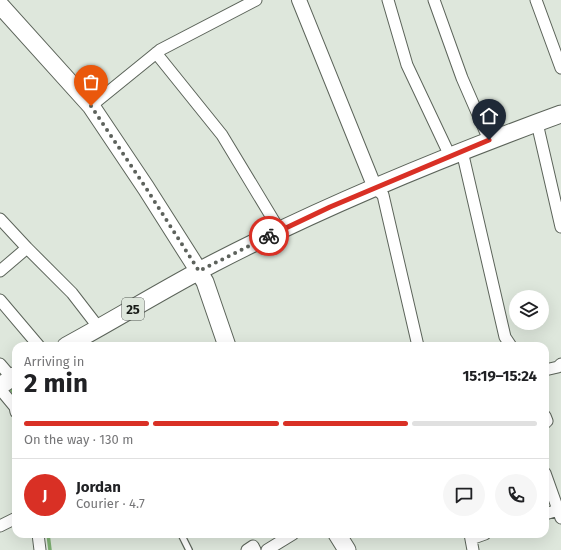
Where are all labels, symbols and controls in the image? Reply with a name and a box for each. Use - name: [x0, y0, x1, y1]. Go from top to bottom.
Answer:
- pin: [74, 65, 108, 106]
- icon: bag: [80, 71, 102, 93]
- pin: [472, 99, 506, 140]
- icon: home: [478, 105, 500, 127]
- courier: [249, 216, 289, 256]
- icon: bike: [258, 225, 280, 247]
- map controls: [509, 290, 549, 330]
- button: layers: [509, 290, 549, 330]
- road number: 25: [122, 298, 144, 320]
- text: Arriving in: [24, 354, 84, 369]
- text: 15:19–15:24: [462, 367, 537, 385]
- text: 2 min: [24, 368, 88, 399]
- text: On the way · 130 m: [24, 432, 133, 447]
- button: chat: [443, 474, 485, 516]
- button: phone: [495, 474, 537, 516]
- text: Jordan: [76, 478, 121, 496]
- text: J: [43, 486, 47, 504]
- text: Courier · 4.7: [76, 496, 145, 511]

